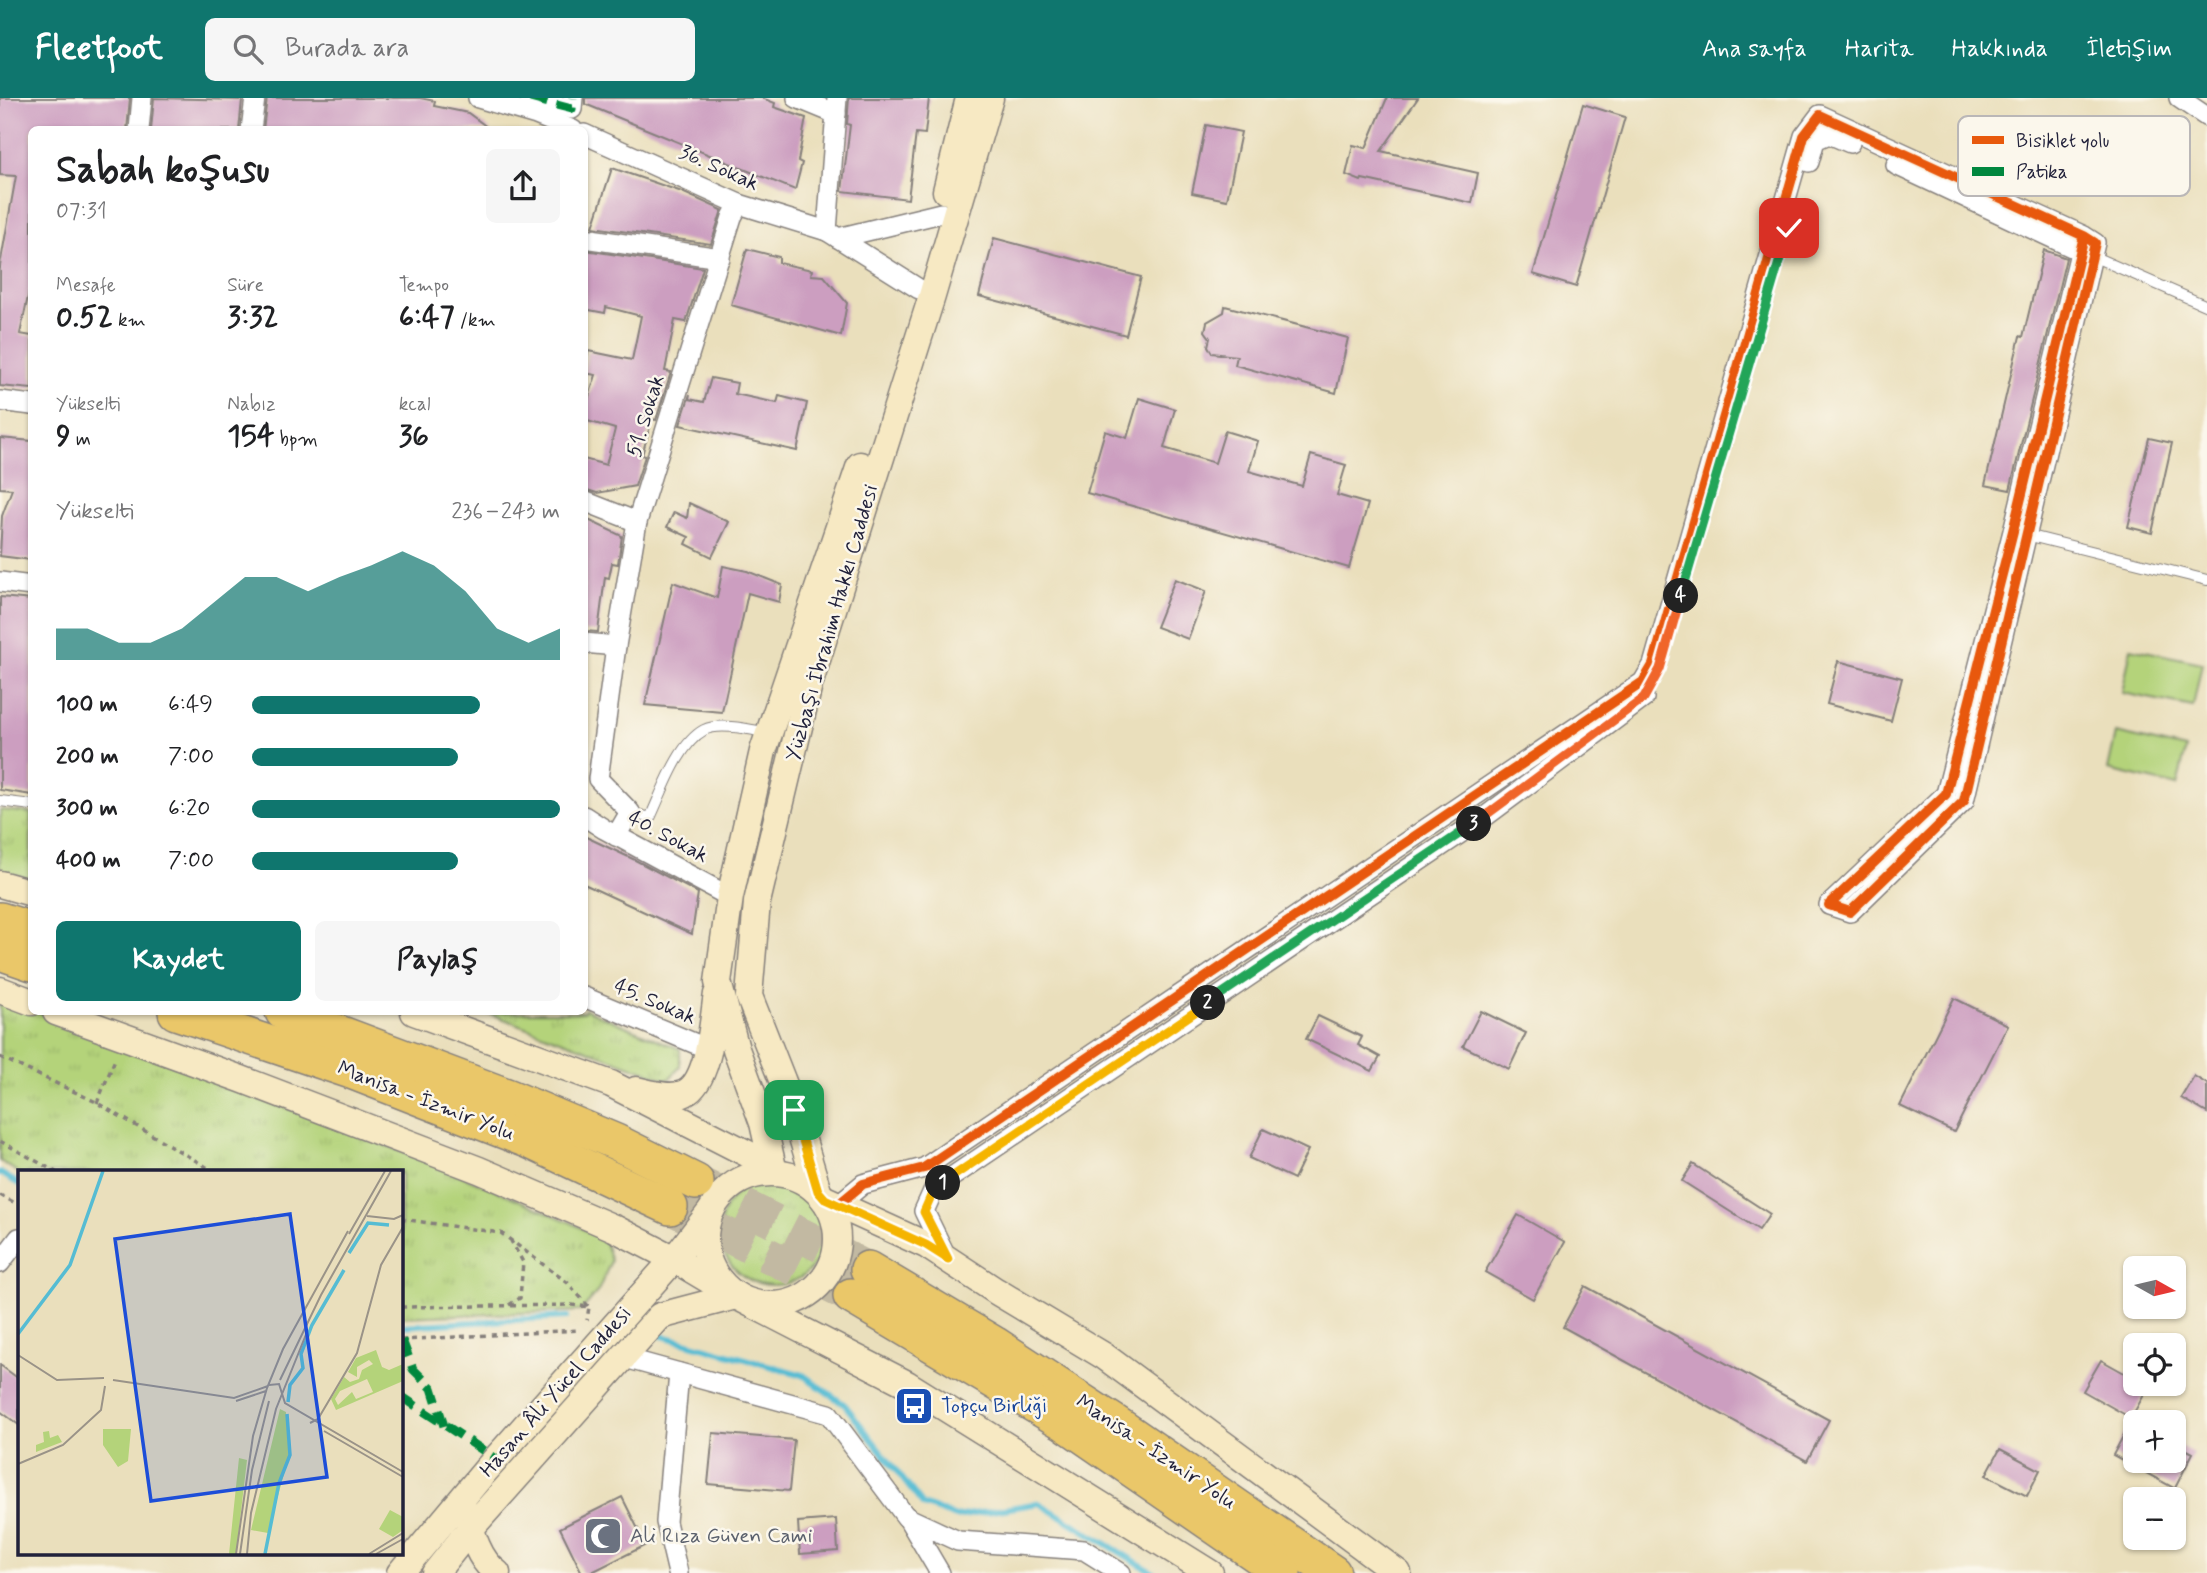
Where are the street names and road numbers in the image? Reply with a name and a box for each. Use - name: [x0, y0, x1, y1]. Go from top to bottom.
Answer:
- street label: 36. Sokak: [675, 138, 763, 198]
- street label: 51. Sokak: [620, 371, 672, 461]
- street label: Yüzbaşı İbrahim Hakkı Caddesi: [779, 481, 885, 765]
- street label: 40. Sokak: [623, 804, 713, 870]
- street label: 45. Sokak: [610, 972, 700, 1032]
- street label: Manisa - İzmir Yolu: [333, 1054, 519, 1148]
- street label: Hasan Âli Yücel Caddesi: [474, 1300, 638, 1484]
- street label: Manisa - İzmir Yolu: [1070, 1388, 1242, 1516]

